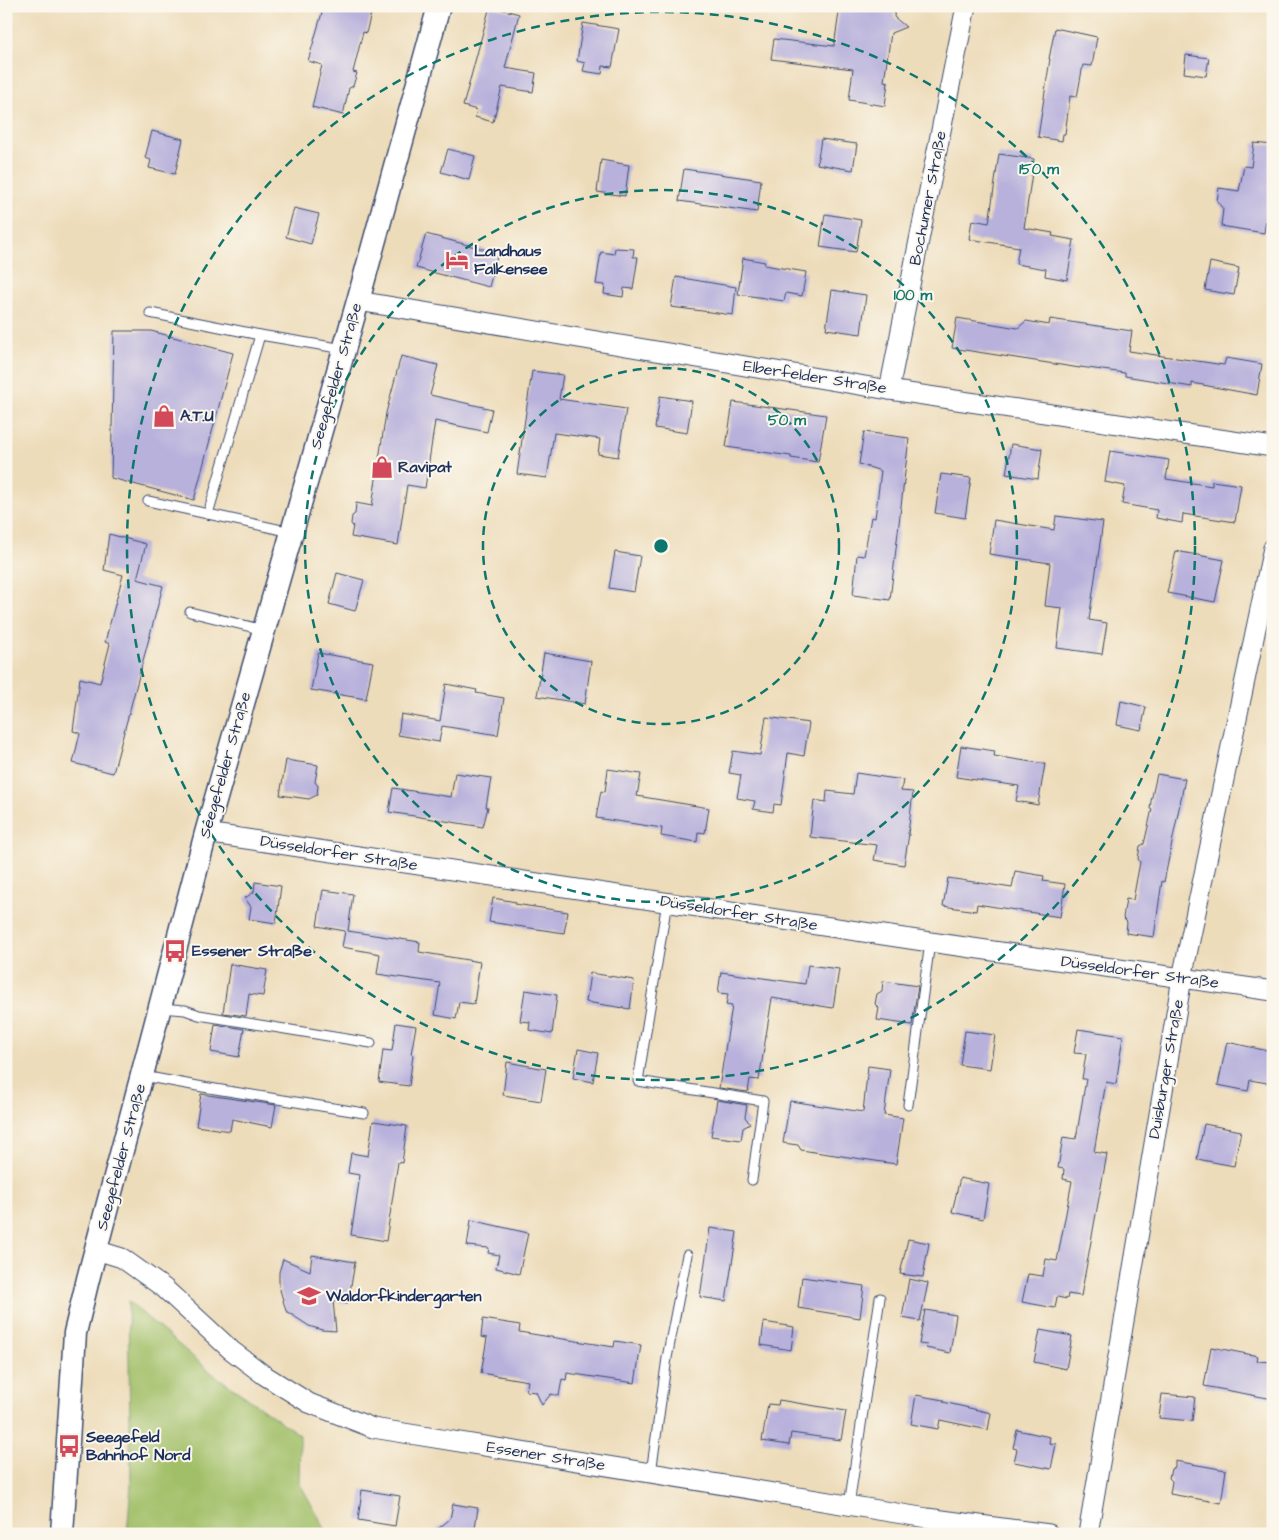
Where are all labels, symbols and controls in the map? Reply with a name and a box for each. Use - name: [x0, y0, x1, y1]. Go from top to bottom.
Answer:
- street label: Bochumer Straße: [904, 128, 952, 267]
- text: 150 m: [1019, 159, 1059, 180]
- place label: Landhaus Falkensee: [474, 240, 548, 280]
- hotel icon: Landhaus Falkensee: [444, 247, 470, 273]
- text: 100 m: [894, 285, 933, 306]
- street label: Seegefelder Straße: [305, 300, 368, 452]
- street label: Elberfelder Straße: [742, 355, 889, 399]
- shop icon: A.T.U: [151, 403, 177, 429]
- place label: A.T.U: [180, 405, 214, 427]
- text: 50 m: [768, 410, 806, 431]
- shop icon: Ravipat: [369, 454, 395, 480]
- place label: Ravipat: [398, 456, 452, 478]
- centre of rings: [652, 537, 670, 555]
- street label: Seegefelder Straße: [194, 689, 257, 841]
- street label: Düsseldorfer Straße: [259, 830, 420, 876]
- street label: Düsseldorfer Straße: [659, 890, 820, 936]
- bus stop icon: Essener Straße: [162, 938, 188, 964]
- place label: Essener Straße: [192, 940, 312, 962]
- street label: Düsseldorfer Straße: [1060, 950, 1221, 994]
- street label: Duisburger Straße: [1143, 997, 1190, 1140]
- street label: Seegefelder Straße: [91, 1081, 152, 1233]
- school or university icon: Waldorfkindergarten: [296, 1283, 322, 1309]
- place label: Waldorfkindergarten: [325, 1285, 482, 1309]
- place label: Seegefeld Bahnhof Nord: [85, 1426, 191, 1466]
- bus stop icon: Seegefeld Bahnhof Nord: [56, 1433, 82, 1459]
- street label: Essener Straße: [485, 1436, 607, 1476]

